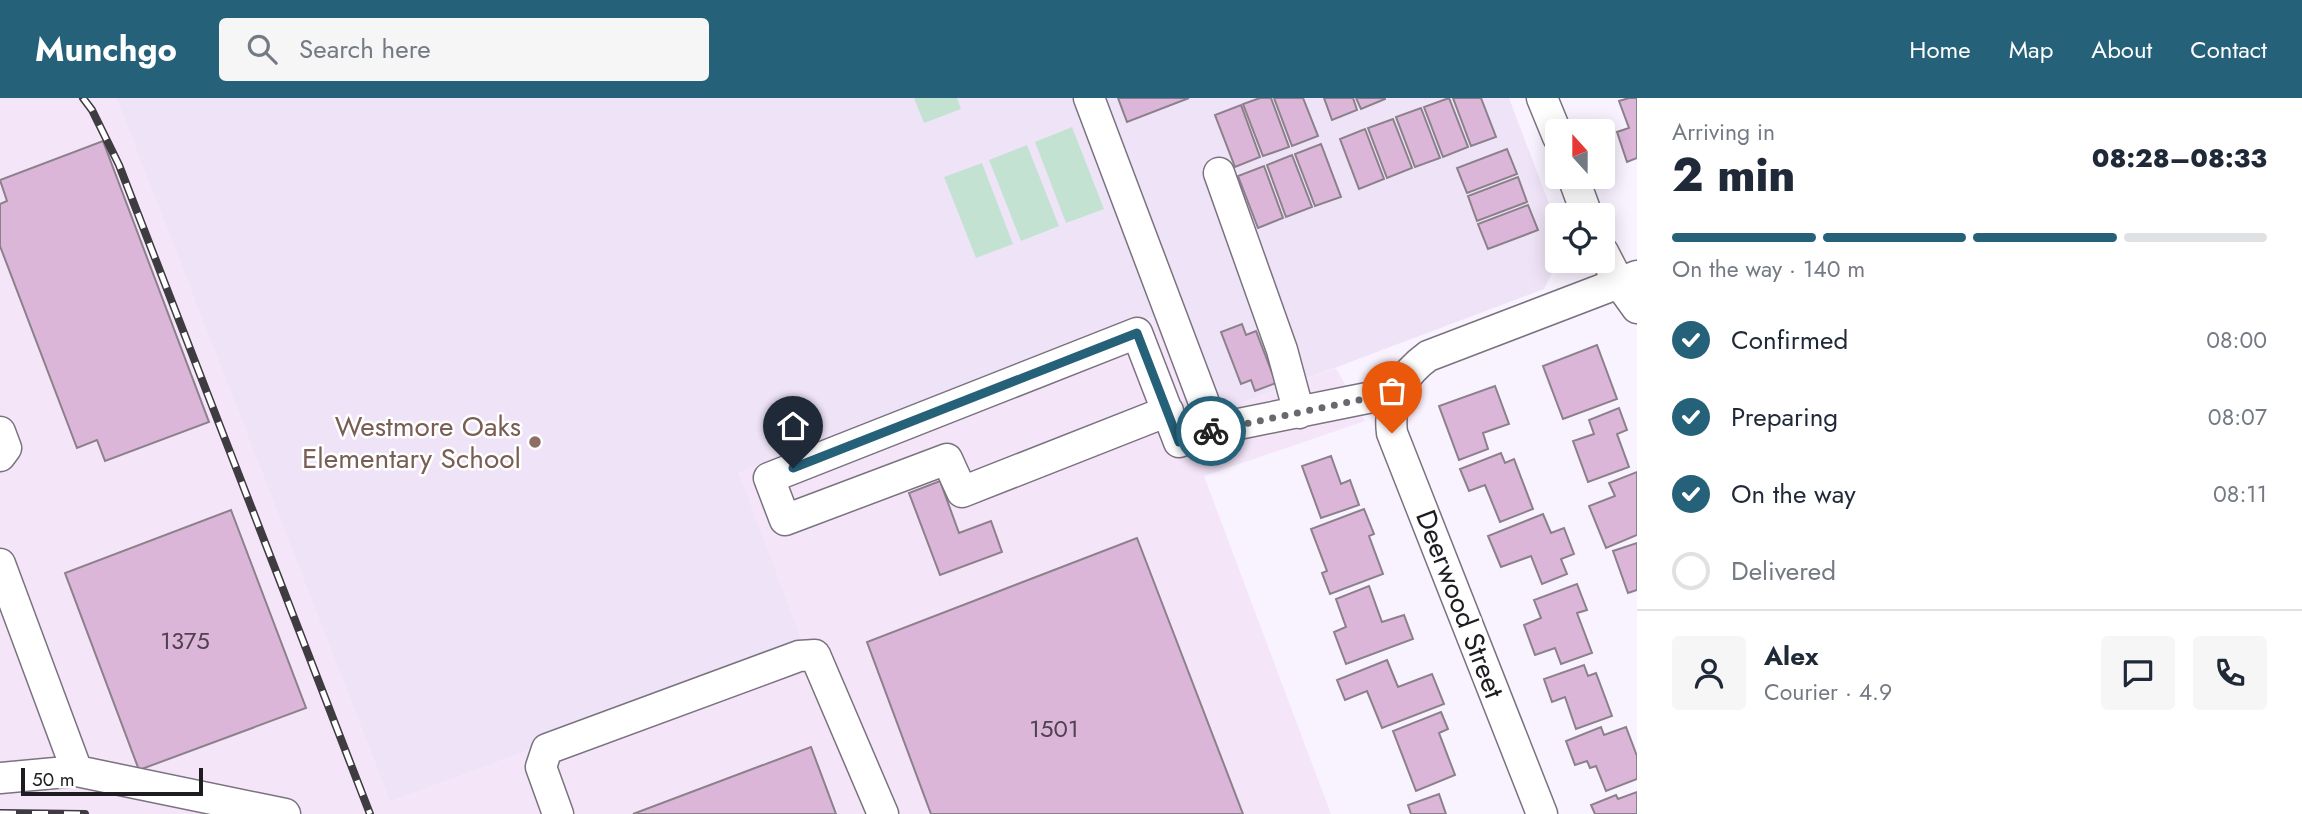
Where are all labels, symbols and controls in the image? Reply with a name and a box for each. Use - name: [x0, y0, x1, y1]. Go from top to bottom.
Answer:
- search box: [219, 18, 709, 81]
- text: Munchgo: [35, 26, 177, 73]
- icon: search: [243, 30, 281, 68]
- text: Search here: [299, 30, 431, 68]
- text: Home: [1909, 32, 1971, 67]
- text: Map: [2009, 32, 2053, 67]
- text: About: [2091, 32, 2152, 67]
- text: Contact: [2190, 32, 2267, 67]
- text: Arriving in: [1672, 115, 1775, 149]
- north arrow: [1545, 119, 1615, 189]
- map controls: [1545, 119, 1615, 273]
- text: 08:28–08:33: [2092, 139, 2267, 177]
- text: 2 min: [1672, 142, 1796, 208]
- button: locate: [1545, 203, 1615, 273]
- text: On the way · 140 m: [1672, 252, 1865, 286]
- icon: check: [1672, 321, 1710, 359]
- text: Confirmed: [1731, 321, 1848, 359]
- text: 08:00: [2206, 323, 2267, 357]
- pin: [1362, 361, 1422, 433]
- icon: bag: [1373, 372, 1411, 410]
- pin: [763, 396, 823, 468]
- courier: [1176, 396, 1246, 466]
- icon: check: [1672, 398, 1710, 436]
- text: Preparing: [1731, 398, 1838, 436]
- text: 08:07: [2208, 400, 2267, 434]
- place label: Westmore Oaks Elementary School: [302, 406, 521, 479]
- icon: home: [774, 407, 812, 445]
- icon: bike: [1192, 412, 1230, 450]
- marker: Westmore Oaks Elementary School: [527, 434, 543, 450]
- icon: check: [1672, 475, 1710, 513]
- text: On the way: [1731, 475, 1856, 513]
- text: 08:11: [2213, 477, 2267, 511]
- street label: Deerwood Street: [1405, 504, 1515, 704]
- text: Delivered: [1731, 552, 1836, 590]
- house number: 1375: [160, 623, 210, 658]
- button: person: [1672, 636, 1746, 710]
- button: chat: [2101, 636, 2175, 710]
- button: phone: [2193, 636, 2267, 710]
- text: Alex: [1764, 637, 1818, 675]
- text: Courier · 4.9: [1764, 675, 1892, 709]
- house number: 1501: [1029, 711, 1079, 746]
- scale bar: [21, 765, 203, 797]
- text: 50 m: [32, 766, 75, 793]

